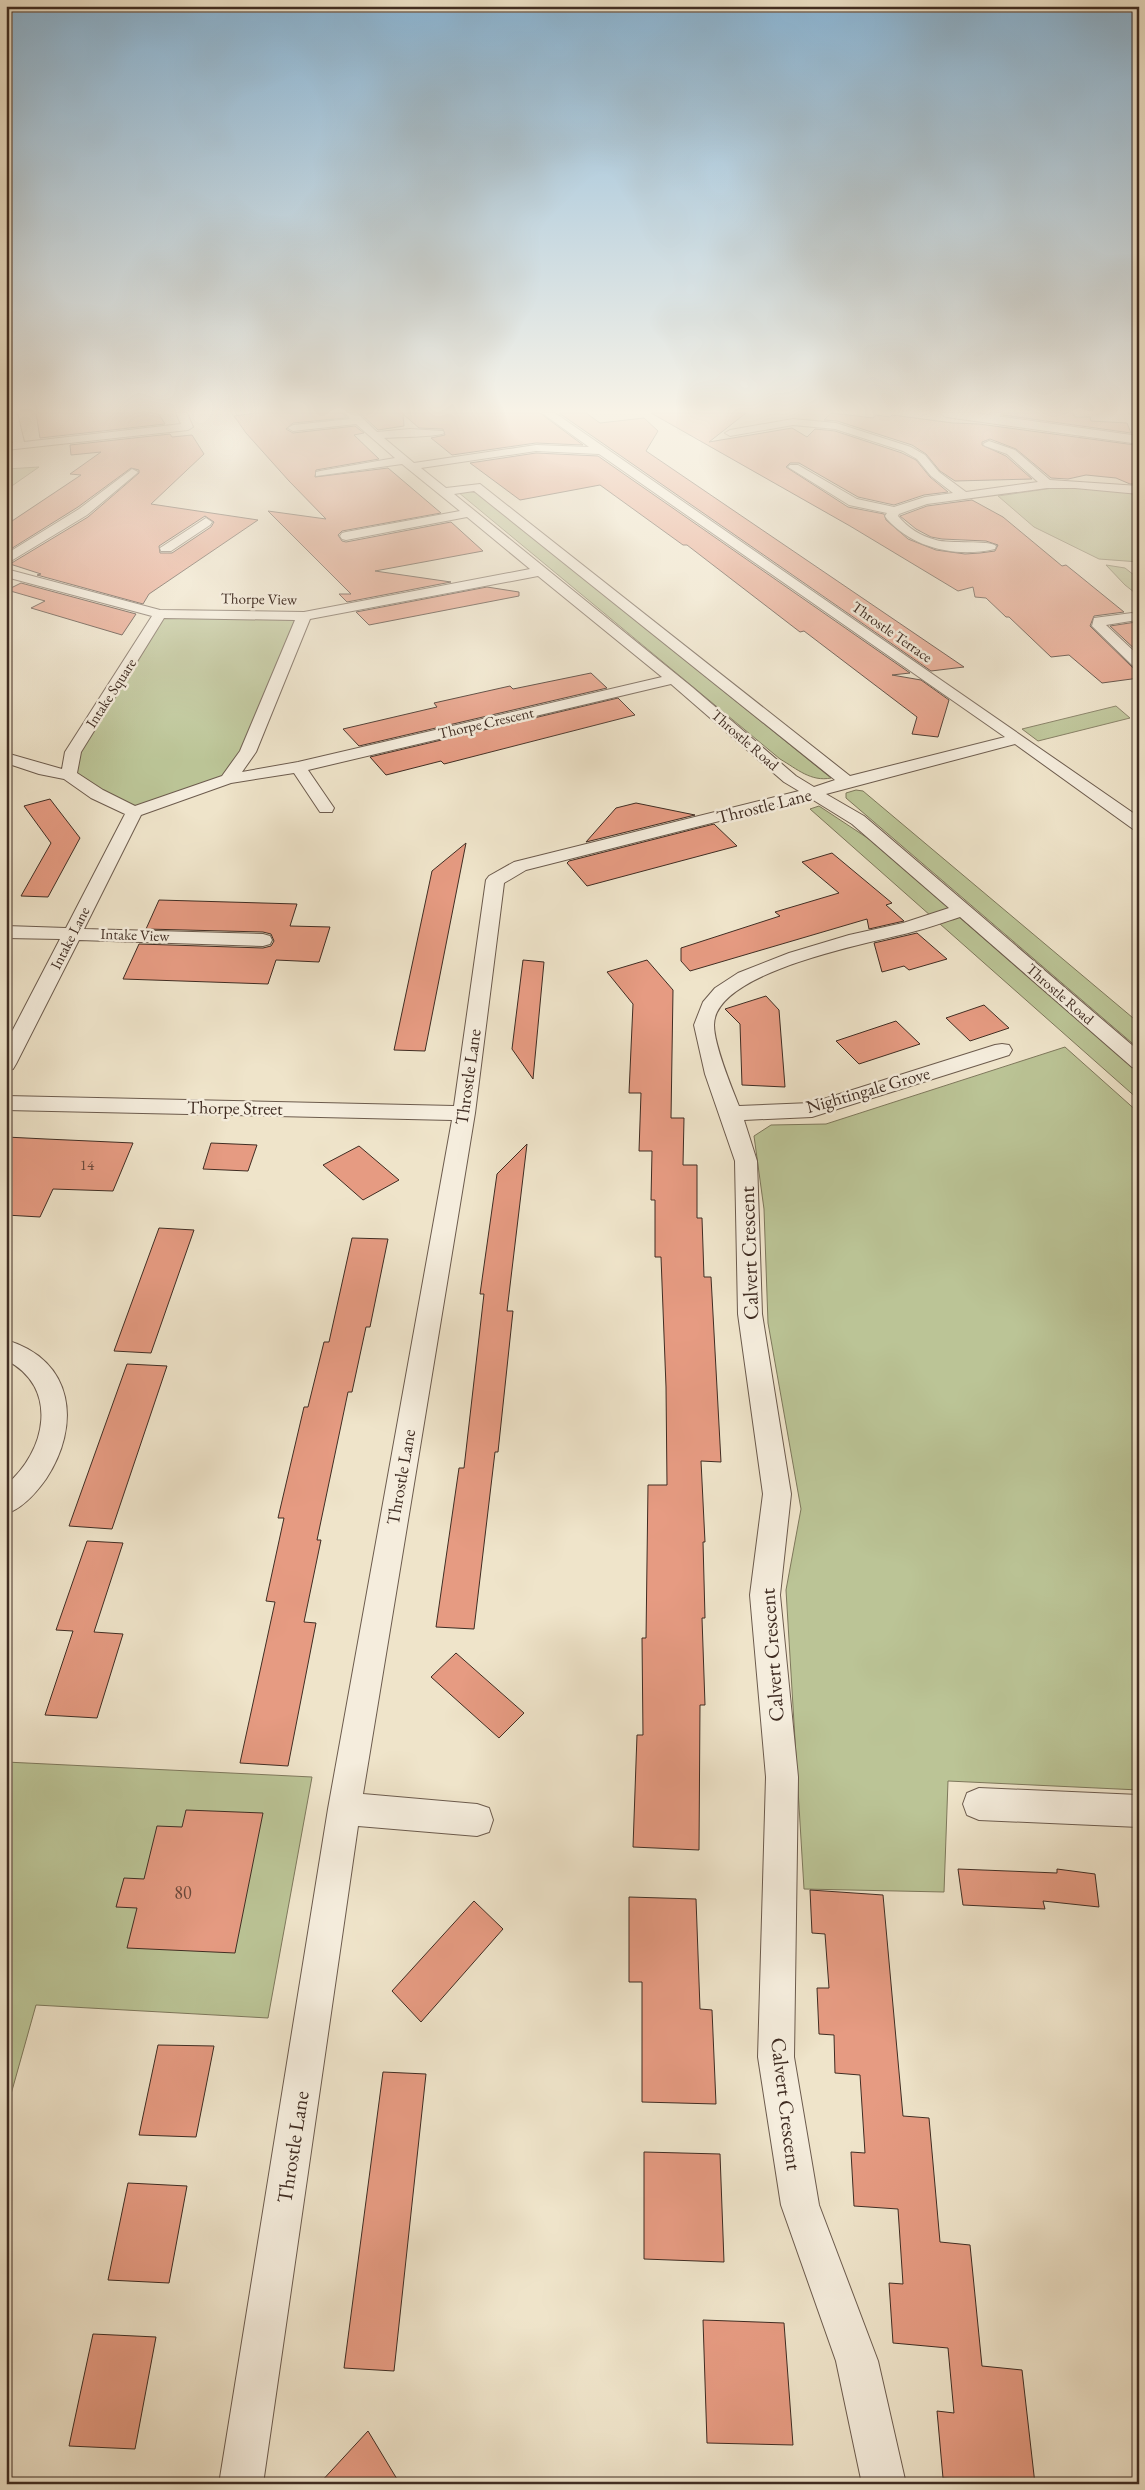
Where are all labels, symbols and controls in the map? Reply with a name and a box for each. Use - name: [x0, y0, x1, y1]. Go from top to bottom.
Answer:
- street label: Thorpe View: [221, 588, 298, 609]
- street label: Throstle Terrace: [848, 597, 936, 666]
- street label: Intake Square: [81, 654, 140, 731]
- street label: Thorpe Crescent: [436, 702, 536, 743]
- street label: Throstle Road: [708, 705, 783, 774]
- street label: Throstle Lane: [714, 783, 814, 828]
- street label: Intake Lane: [46, 903, 94, 972]
- street label: Intake View: [100, 924, 171, 945]
- street label: Throstle Road: [1023, 959, 1098, 1028]
- street label: Throstle Lane: [449, 1027, 486, 1127]
- street label: Nightingale Grove: [803, 1061, 932, 1118]
- street label: Thorpe Street: [187, 1095, 283, 1120]
- house number: 14: [80, 1155, 95, 1174]
- street label: Calvert Crescent: [733, 1185, 764, 1320]
- street label: Throstle Lane: [381, 1427, 420, 1527]
- street label: Calvert Crescent: [753, 1587, 790, 1723]
- house number: 80: [174, 1881, 192, 1904]
- street label: Calvert Crescent: [765, 2036, 808, 2172]
- street label: Throstle Lane: [270, 2089, 315, 2205]

